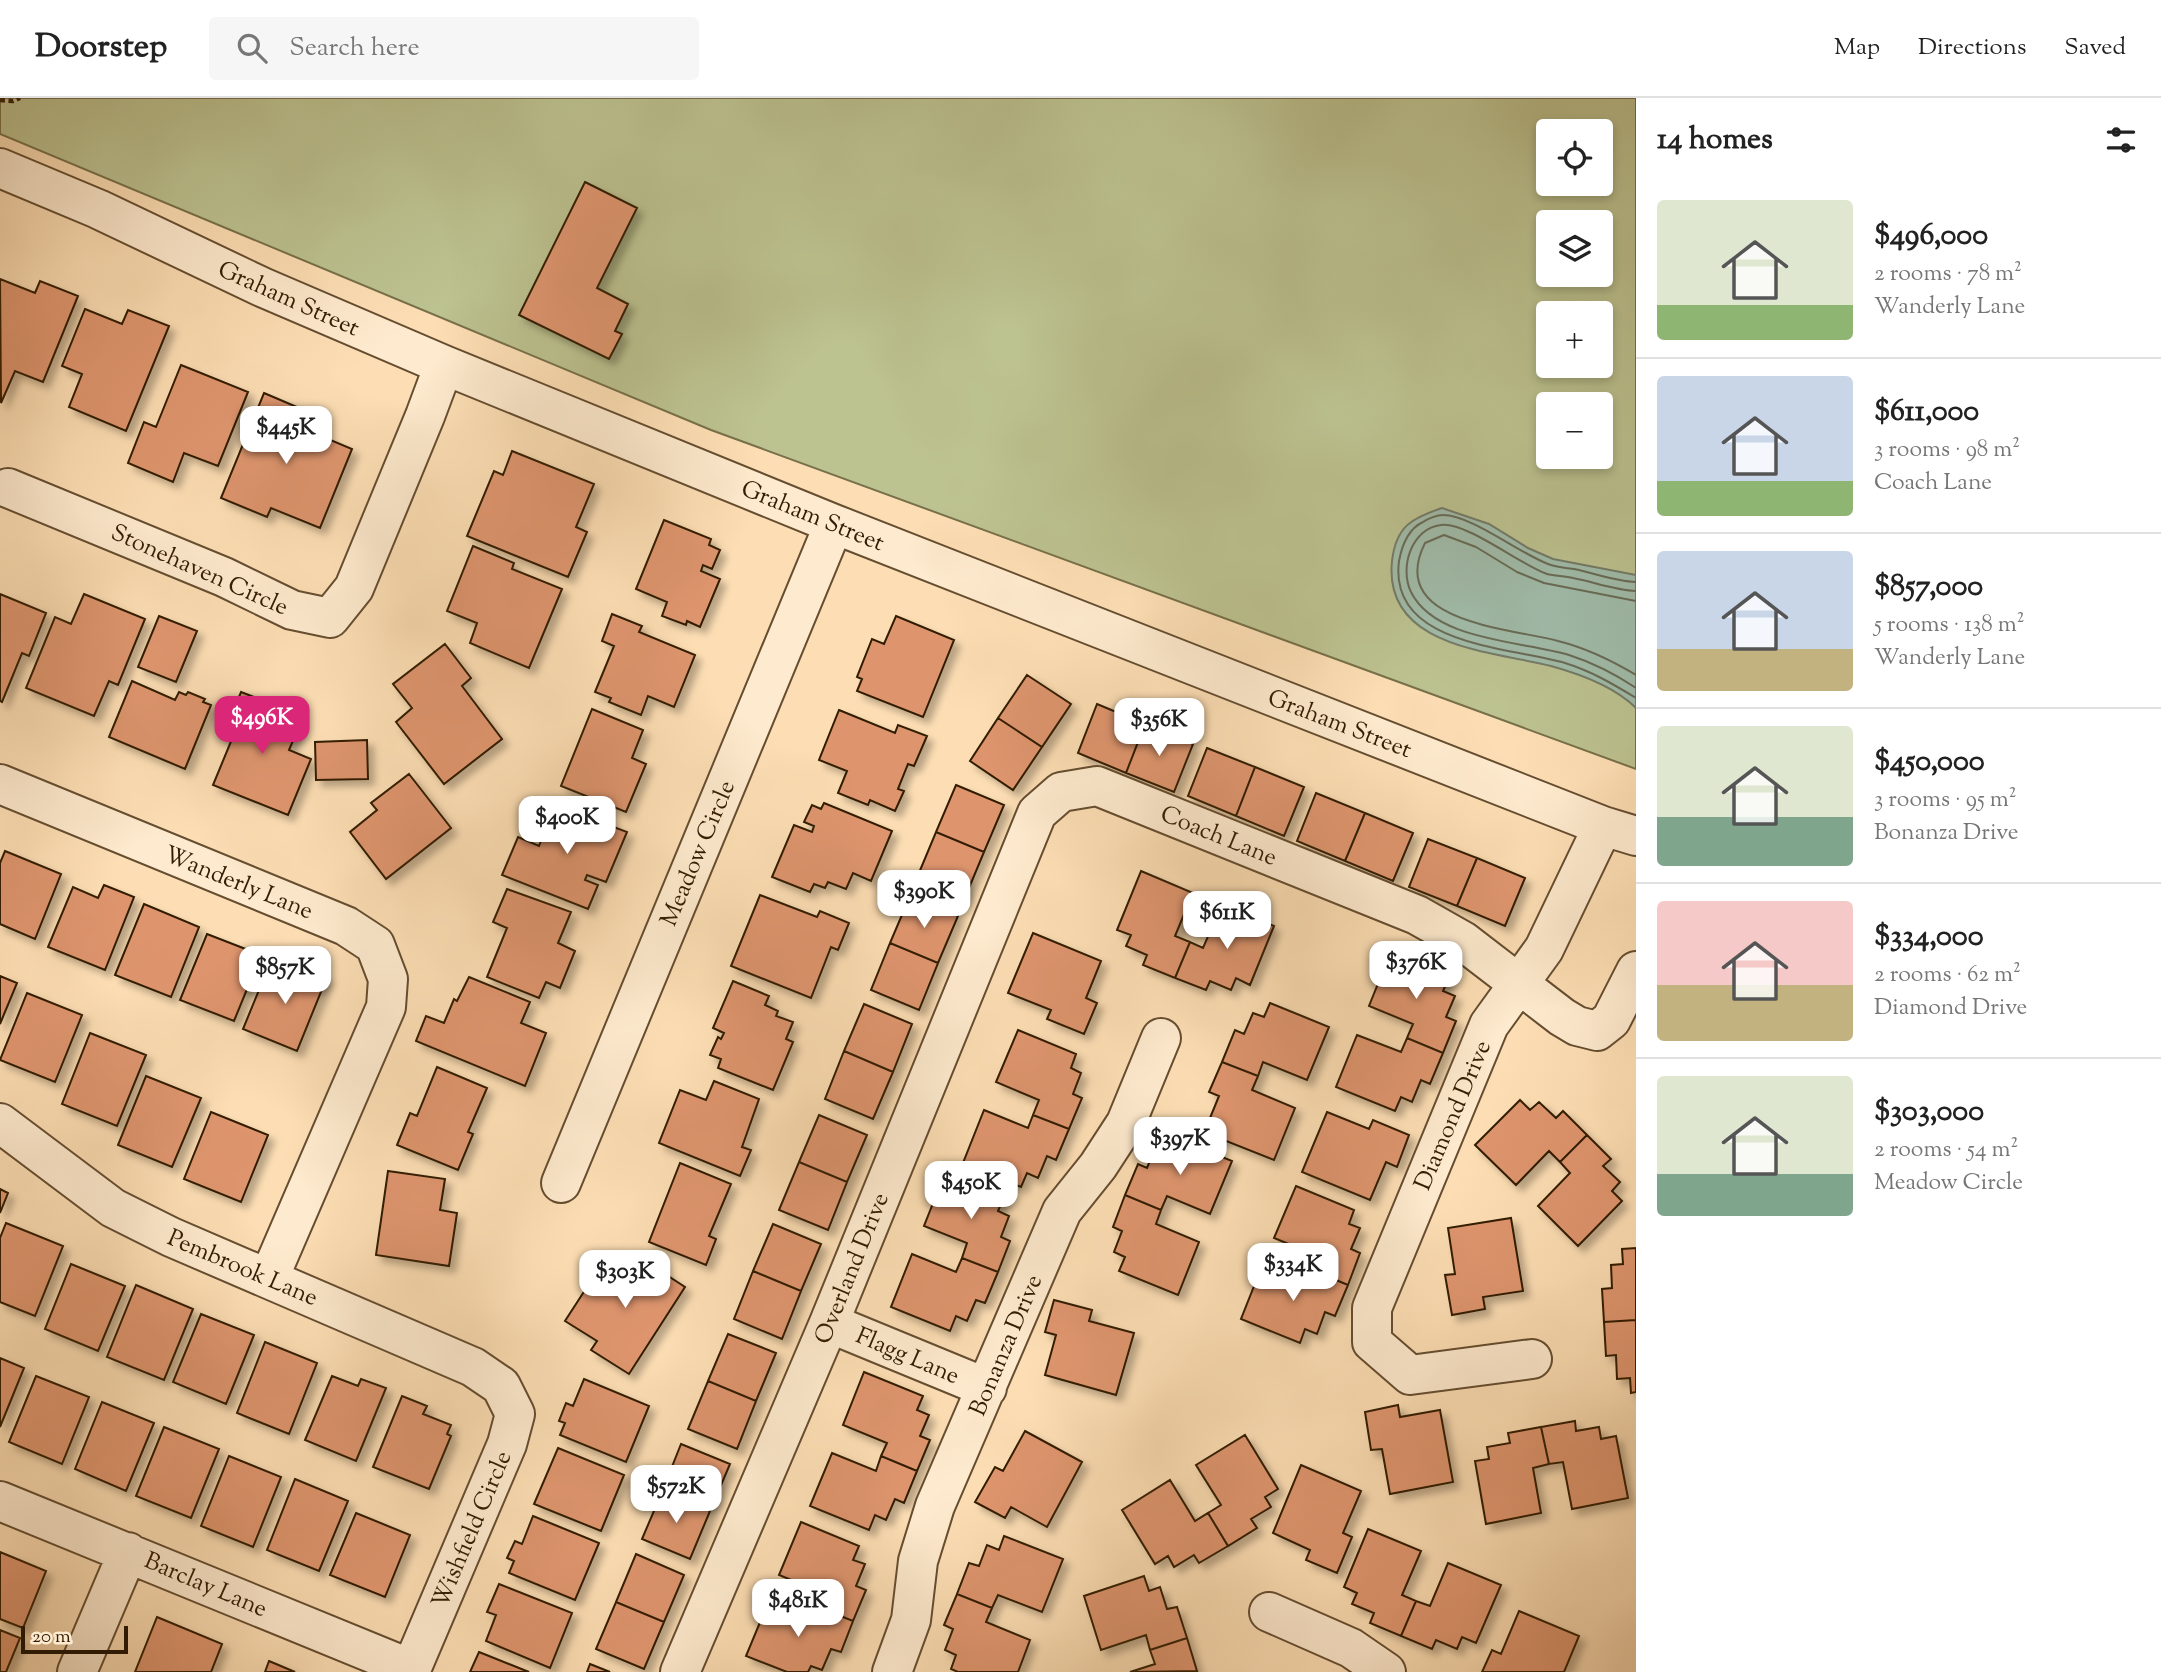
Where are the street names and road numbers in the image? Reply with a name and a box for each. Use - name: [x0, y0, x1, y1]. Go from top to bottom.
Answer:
- street label: Graham Street: [212, 253, 364, 346]
- street label: Graham Street: [736, 473, 889, 561]
- street label: Stonehaven Circle: [105, 516, 293, 625]
- street label: Graham Street: [1262, 682, 1416, 768]
- street label: Meadow Circle: [653, 776, 745, 932]
- street label: Coach Lane: [1155, 798, 1282, 876]
- street label: Wanderly Lane: [159, 839, 318, 929]
- street label: Diamond Drive: [1407, 1036, 1501, 1196]
- street label: Overland Drive: [807, 1188, 899, 1350]
- street label: Pembrook Lane: [162, 1222, 323, 1316]
- street label: Bonanza Drive: [962, 1270, 1052, 1422]
- street label: Flagg Lane: [850, 1320, 964, 1394]
- street label: Wishfield Circle: [424, 1446, 521, 1614]
- street label: Barclay Lane: [138, 1545, 272, 1627]

